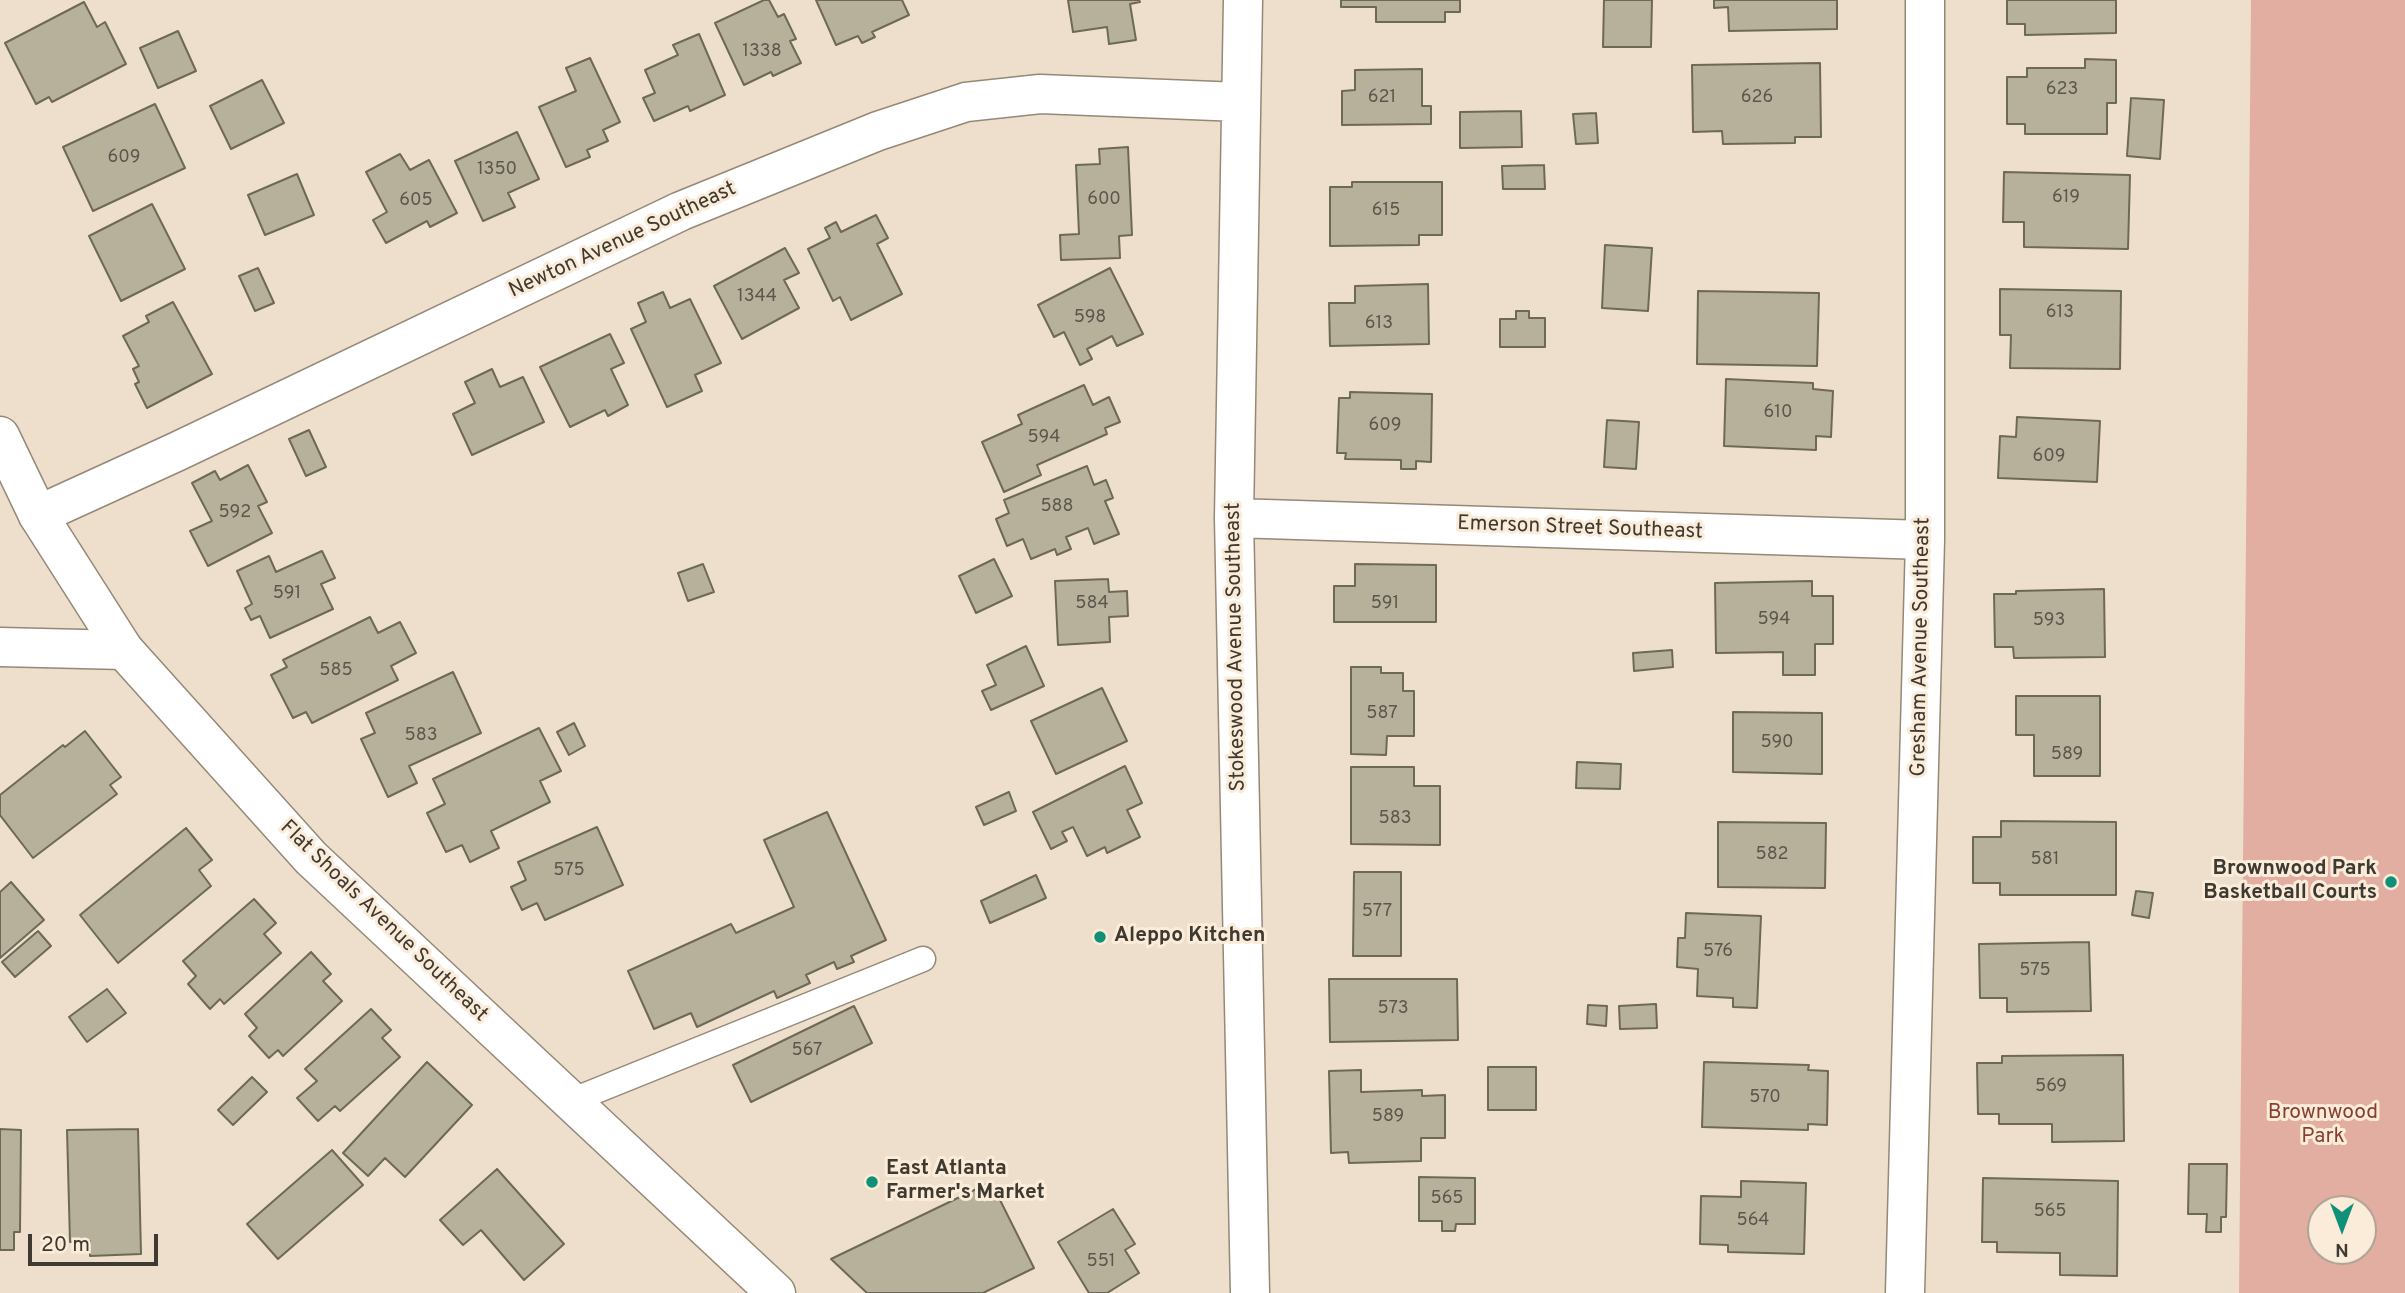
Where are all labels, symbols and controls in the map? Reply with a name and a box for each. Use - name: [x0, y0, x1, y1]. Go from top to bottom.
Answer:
- house number: 1338: [742, 41, 782, 63]
- house number: 623: [2046, 79, 2078, 101]
- house number: 621: [1368, 87, 1396, 109]
- house number: 626: [1741, 87, 1773, 109]
- house number: 609: [107, 147, 141, 169]
- house number: 1350: [477, 159, 517, 181]
- street label: Newton Avenue Southeast: [505, 177, 741, 305]
- house number: 619: [2052, 187, 2080, 209]
- house number: 600: [1087, 189, 1121, 211]
- house number: 605: [399, 190, 433, 212]
- house number: 615: [1372, 200, 1400, 222]
- house number: 1344: [737, 286, 777, 308]
- house number: 613: [2046, 302, 2074, 324]
- house number: 598: [1074, 307, 1106, 329]
- house number: 613: [1365, 313, 1393, 335]
- house number: 610: [1763, 402, 1793, 424]
- house number: 609: [1368, 415, 1402, 437]
- house number: 594: [1028, 427, 1060, 449]
- house number: 609: [2032, 446, 2066, 468]
- house number: 588: [1040, 496, 1074, 518]
- house number: 592: [219, 502, 251, 524]
- street label: Stokeswood Avenue Southeast: [1222, 502, 1252, 792]
- street label: Emerson Street Southeast: [1457, 512, 1703, 546]
- street label: Gresham Avenue Southeast: [1907, 517, 1937, 777]
- house number: 591: [273, 583, 301, 605]
- house number: 584: [1075, 593, 1109, 615]
- house number: 591: [1371, 593, 1399, 615]
- house number: 594: [1758, 609, 1790, 631]
- house number: 593: [2033, 610, 2065, 632]
- house number: 585: [319, 660, 353, 682]
- house number: 587: [1366, 703, 1398, 725]
- house number: 583: [404, 725, 438, 747]
- house number: 590: [1760, 732, 1794, 754]
- house number: 589: [2051, 744, 2083, 766]
- house number: 583: [1378, 808, 1412, 830]
- street label: Flat Shoals Avenue Southeast: [274, 816, 492, 1028]
- house number: 582: [1756, 844, 1788, 866]
- house number: 581: [2031, 849, 2059, 871]
- place label: Brownwood Park Basketball Courts: [2203, 857, 2377, 907]
- house number: 575: [553, 860, 585, 882]
- marker: Brownwood Park Basketball Courts: [2383, 874, 2399, 890]
- house number: 577: [1362, 901, 1392, 923]
- place label: Aleppo Kitchen: [1114, 924, 1265, 950]
- marker: Aleppo Kitchen: [1092, 929, 1108, 945]
- house number: 576: [1703, 941, 1733, 963]
- house number: 575: [2019, 960, 2051, 982]
- house number: 573: [1378, 998, 1408, 1020]
- house number: 567: [792, 1040, 822, 1062]
- house number: 569: [2035, 1076, 2067, 1098]
- house number: 570: [1749, 1087, 1781, 1109]
- park label: Brownwood Park: [2268, 1101, 2378, 1151]
- house number: 589: [1372, 1106, 1404, 1128]
- place label: East Atlanta Farmer's Market: [886, 1157, 1045, 1207]
- marker: East Atlanta Farmer's Market: [864, 1174, 880, 1190]
- house number: 565: [1430, 1188, 1464, 1210]
- north arrow: [2307, 1195, 2377, 1265]
- house number: 565: [2033, 1201, 2067, 1223]
- house number: 564: [1736, 1210, 1770, 1232]
- scale bar: [32, 1220, 161, 1264]
- text: 20 m: [41, 1232, 90, 1259]
- text: N: [2335, 1237, 2349, 1261]
- house number: 551: [1086, 1251, 1116, 1273]

